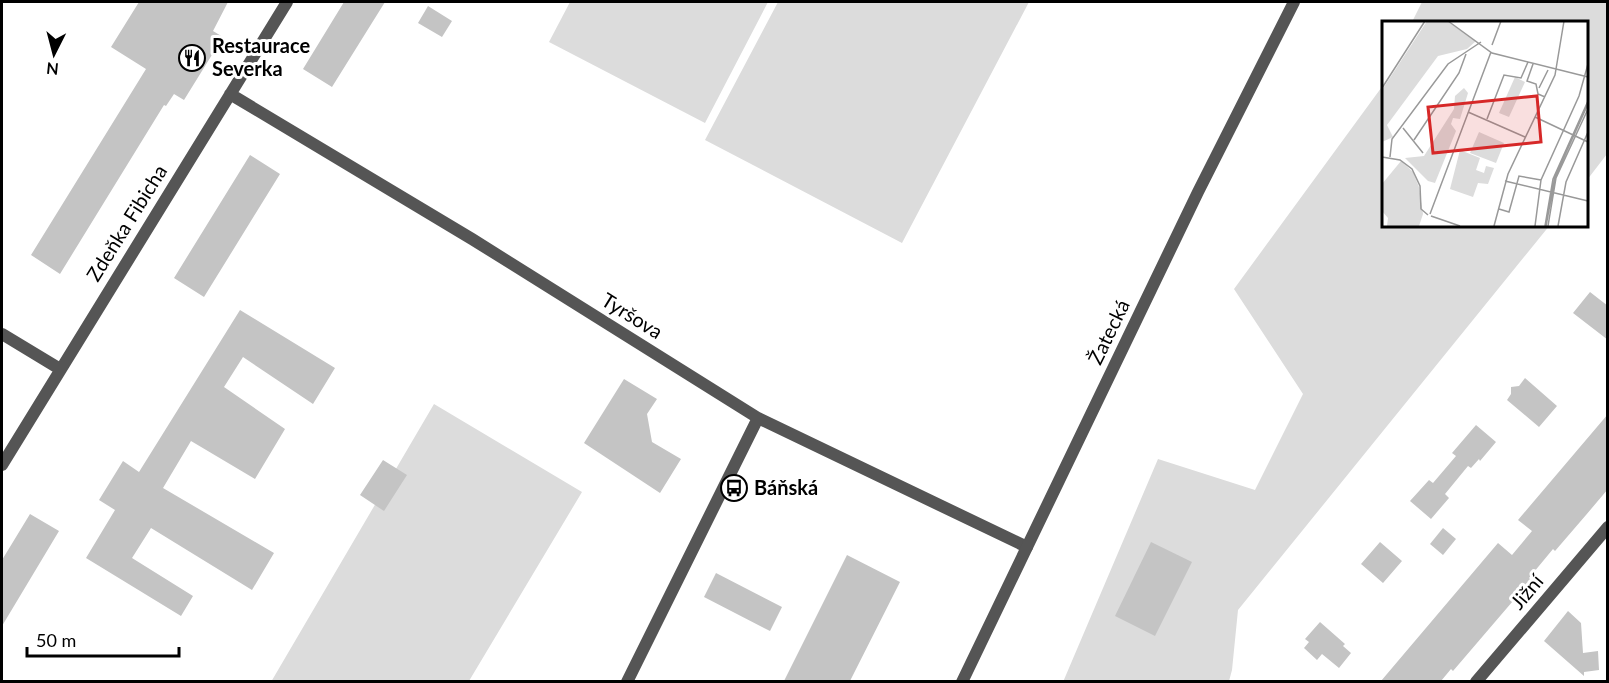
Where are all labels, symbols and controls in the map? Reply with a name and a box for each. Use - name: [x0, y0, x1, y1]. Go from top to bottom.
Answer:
- inset map: [1382, 21, 1588, 226]
- north arrow: [24, 24, 84, 84]
- place label: Restaurace Severka: [212, 33, 310, 80]
- restaurant icon: Restaurace Severka: [177, 43, 207, 73]
- text: N: [45, 59, 60, 80]
- street label: Zdeňka Fibicha: [81, 160, 171, 285]
- street label: Tyršova: [598, 287, 667, 343]
- street label: Žatecká: [1082, 295, 1134, 368]
- bus stop icon: Báňská: [719, 473, 749, 503]
- place label: Báňská: [754, 475, 818, 499]
- street label: Jižní: [1505, 568, 1548, 614]
- scale bar: [27, 620, 178, 658]
- text: 50 m: [36, 629, 76, 651]

